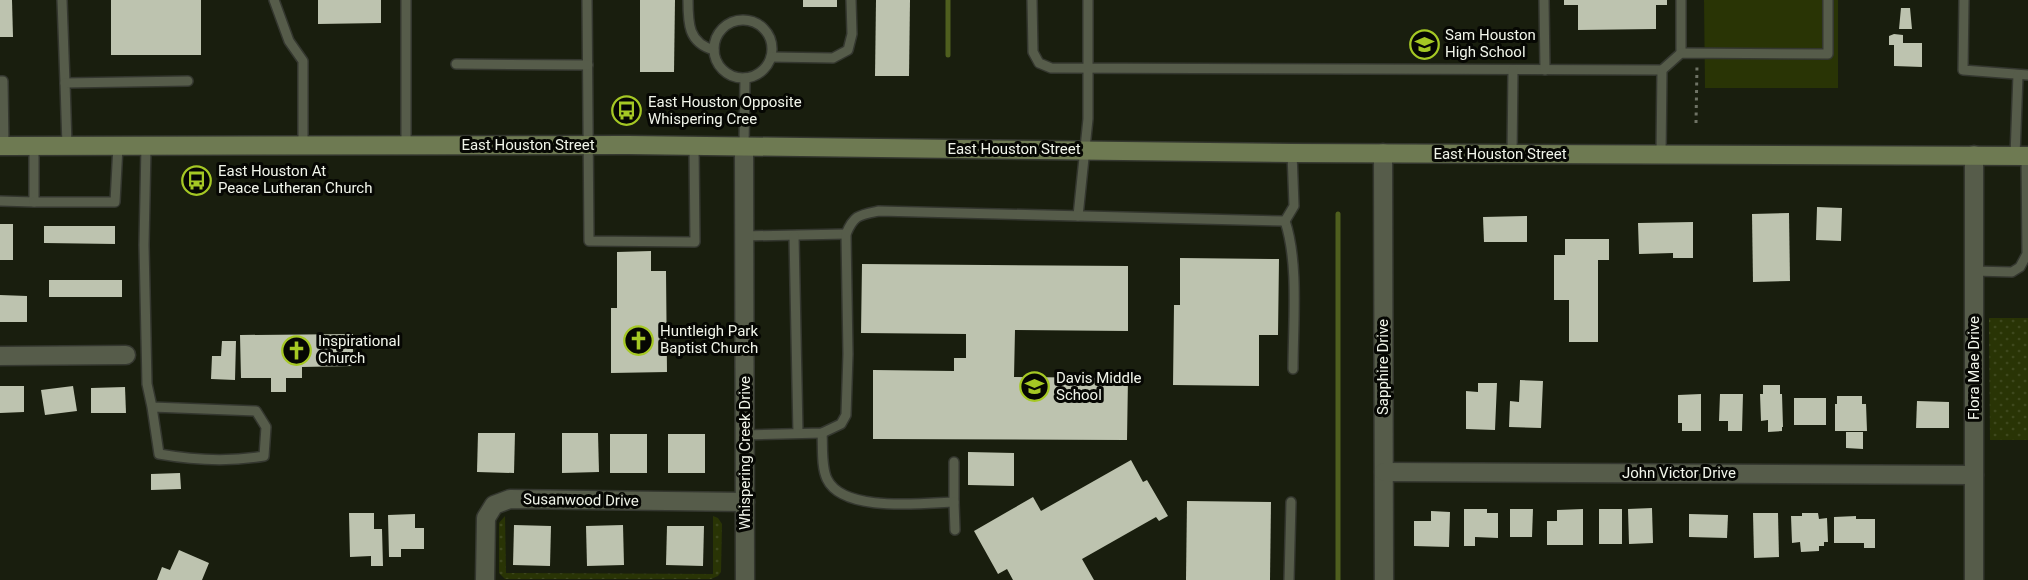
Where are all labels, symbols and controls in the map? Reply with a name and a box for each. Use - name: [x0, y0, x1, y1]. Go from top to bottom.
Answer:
- place label: Sam Houston High School: [1445, 26, 1536, 61]
- school or university icon: Sam Houston High School: [1408, 28, 1440, 60]
- place label: East Houston Opposite Whispering Cree: [648, 93, 802, 128]
- bus stop icon: East Houston Opposite Whispering Cree: [611, 95, 643, 127]
- street label: East Houston Street: [461, 136, 595, 154]
- street label: East Houston Street: [947, 140, 1081, 158]
- street label: East Houston Street: [1433, 145, 1567, 163]
- place label: East Houston At Peace Lutheran Church: [218, 162, 372, 197]
- bus stop icon: East Houston At Peace Lutheran Church: [181, 164, 213, 196]
- street label: Flora Mae Drive: [1965, 316, 1983, 420]
- street label: Sapphire Drive: [1374, 319, 1392, 415]
- place label: Huntleigh Park Baptist Church: [660, 322, 758, 357]
- church icon: Huntleigh Park Baptist Church: [623, 324, 655, 356]
- place label: Inspirational Church: [318, 332, 400, 367]
- church icon: Inspirational Church: [281, 334, 313, 366]
- place label: Davis Middle School: [1056, 369, 1142, 404]
- school or university icon: Davis Middle School: [1019, 371, 1051, 403]
- street label: Whispering Creek Drive: [736, 376, 754, 530]
- street label: John Victor Drive: [1622, 464, 1736, 482]
- street label: Susanwood Drive: [523, 490, 639, 510]

